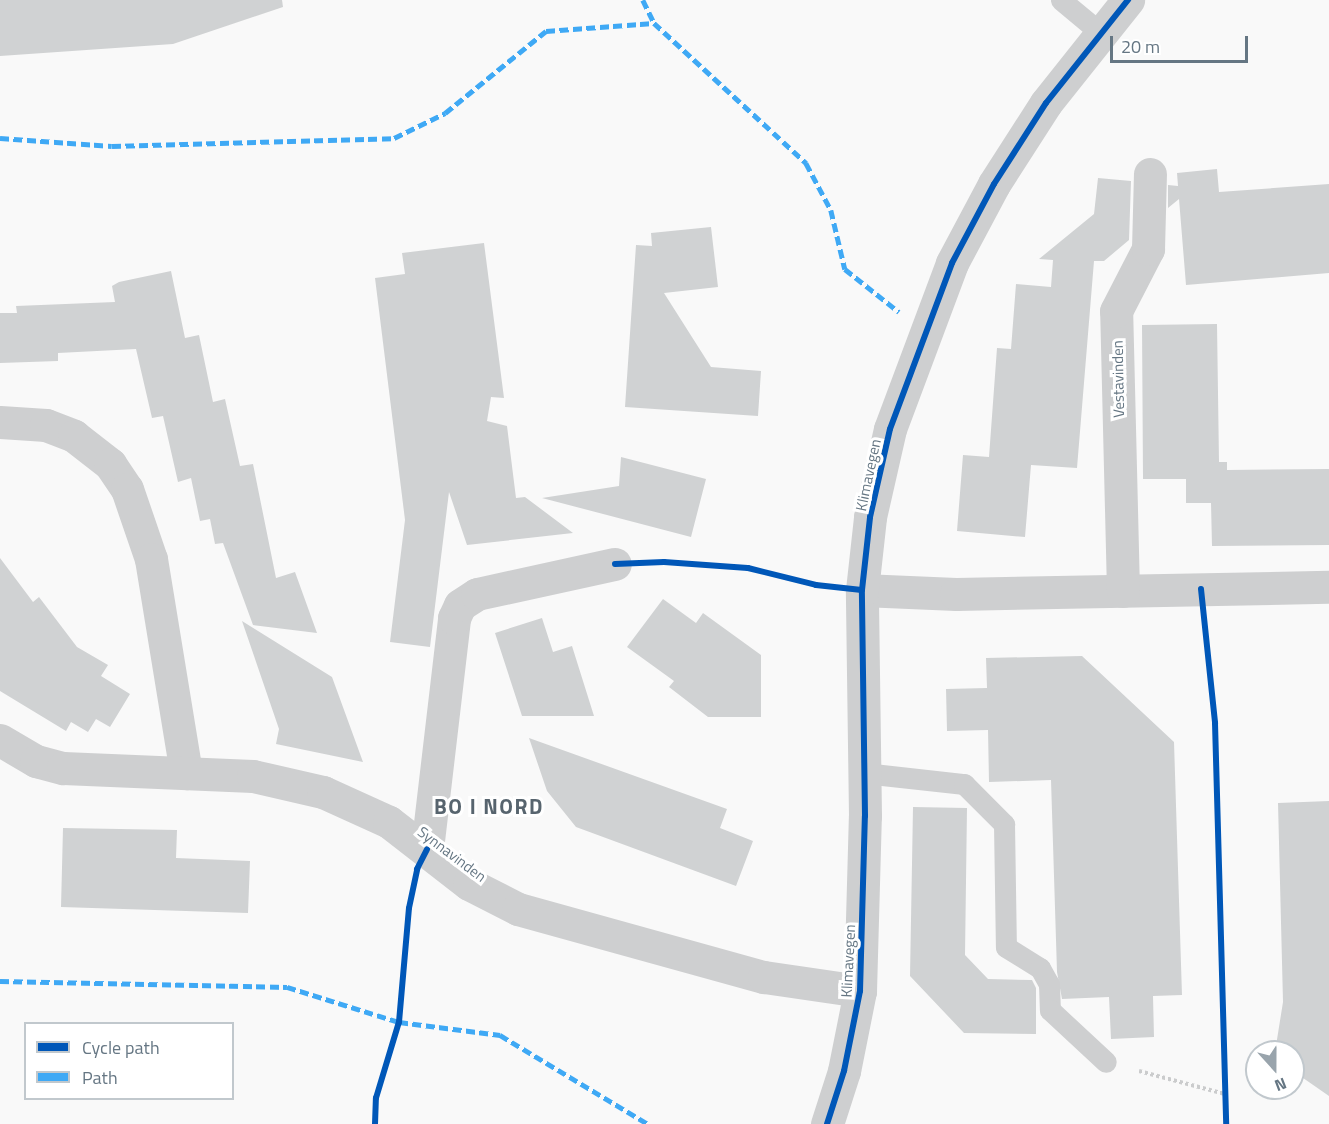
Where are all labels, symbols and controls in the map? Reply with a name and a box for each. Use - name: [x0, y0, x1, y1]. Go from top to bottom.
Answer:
- scale bar: [1113, 24, 1251, 62]
- text: 20 m: [1121, 33, 1160, 60]
- street label: Vestavinden: [1108, 340, 1128, 418]
- street label: Klimavegen: [852, 437, 884, 513]
- district label: BO I NORD: [434, 793, 544, 819]
- street label: Synnavinden: [414, 822, 490, 886]
- street label: Klimavegen: [837, 924, 859, 998]
- legend: [24, 1022, 234, 1100]
- text: Cycle path: [82, 1034, 160, 1061]
- north arrow: [1245, 1040, 1305, 1100]
- text: Path: [82, 1064, 118, 1091]
- text: N: [1271, 1072, 1290, 1098]

